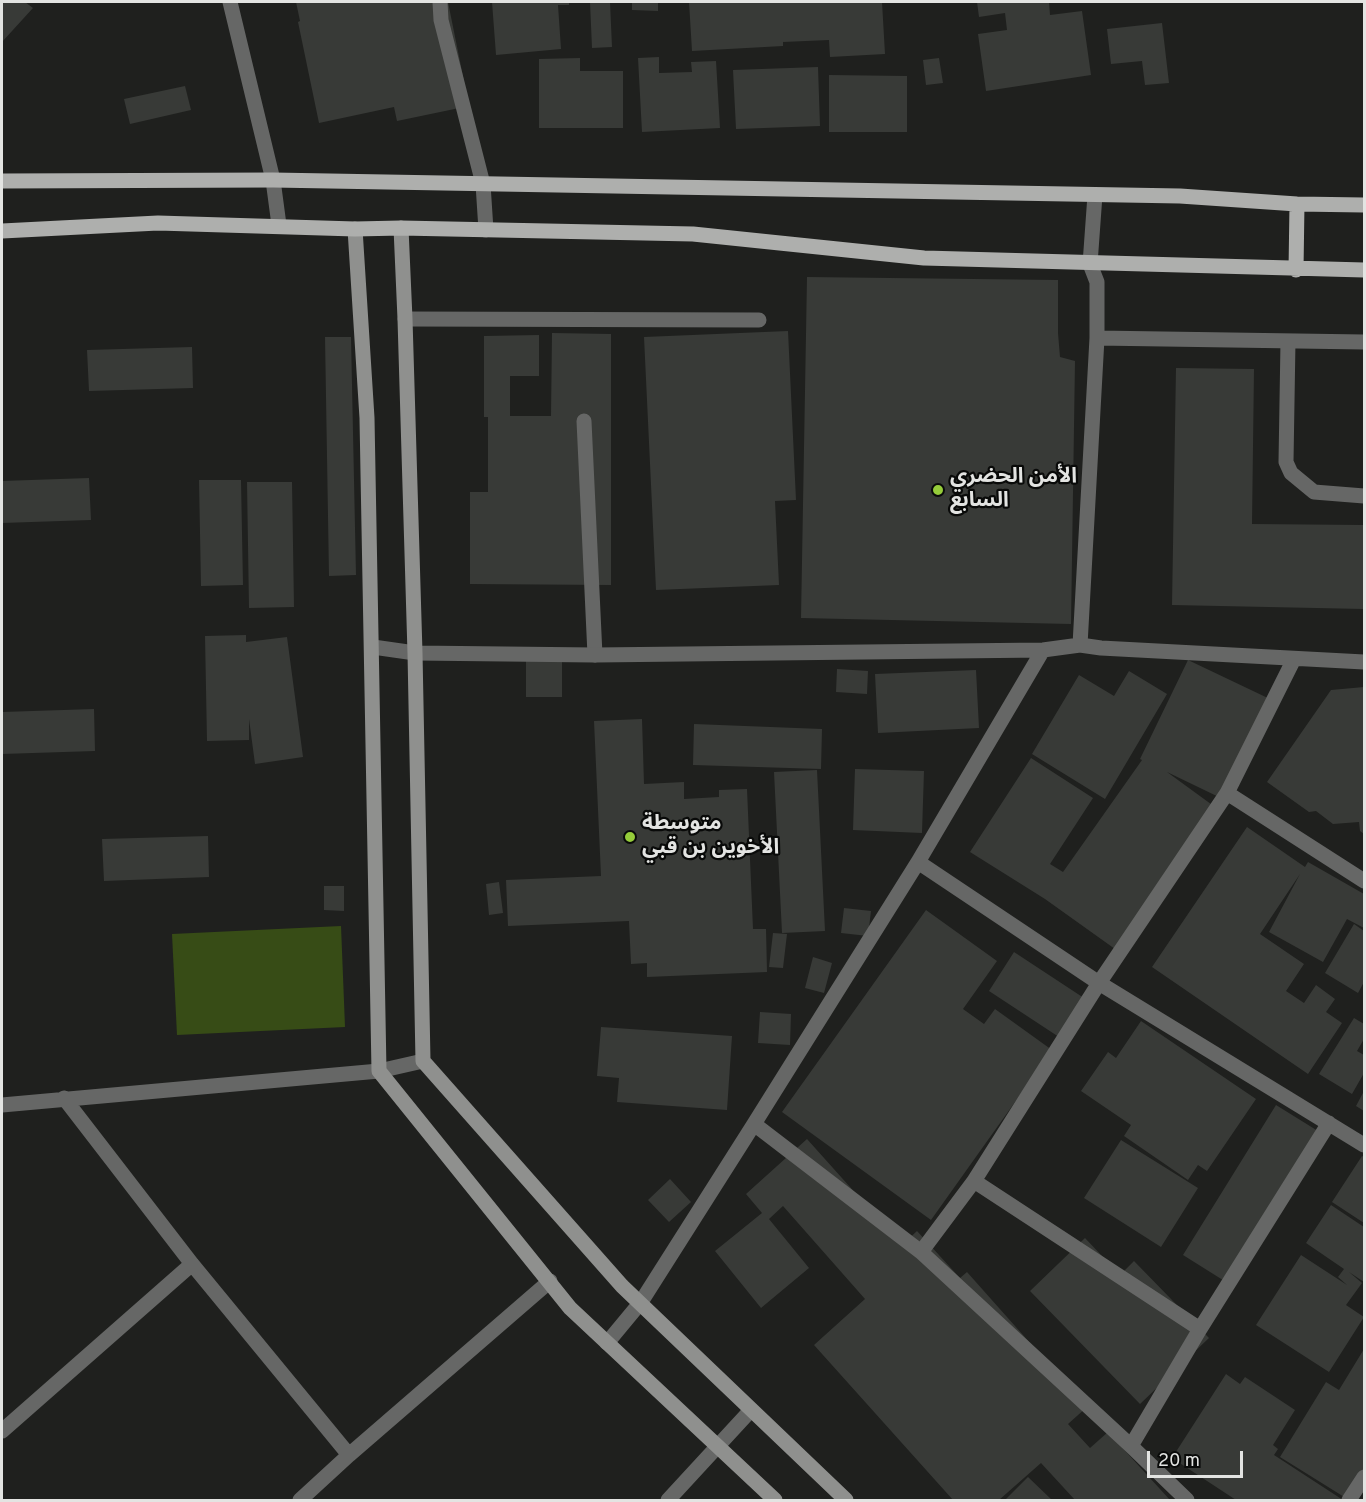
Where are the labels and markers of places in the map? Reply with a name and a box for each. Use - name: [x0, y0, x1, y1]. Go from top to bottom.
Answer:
- place label: الأمن الحضري السابع: [950, 465, 1077, 515]
- marker: الأمن الحضري السابع: [931, 483, 945, 497]
- place label: متوسطة الأخوين بن قبي: [642, 812, 779, 862]
- marker: متوسطة الأخوين بن قبي: [623, 830, 637, 844]

